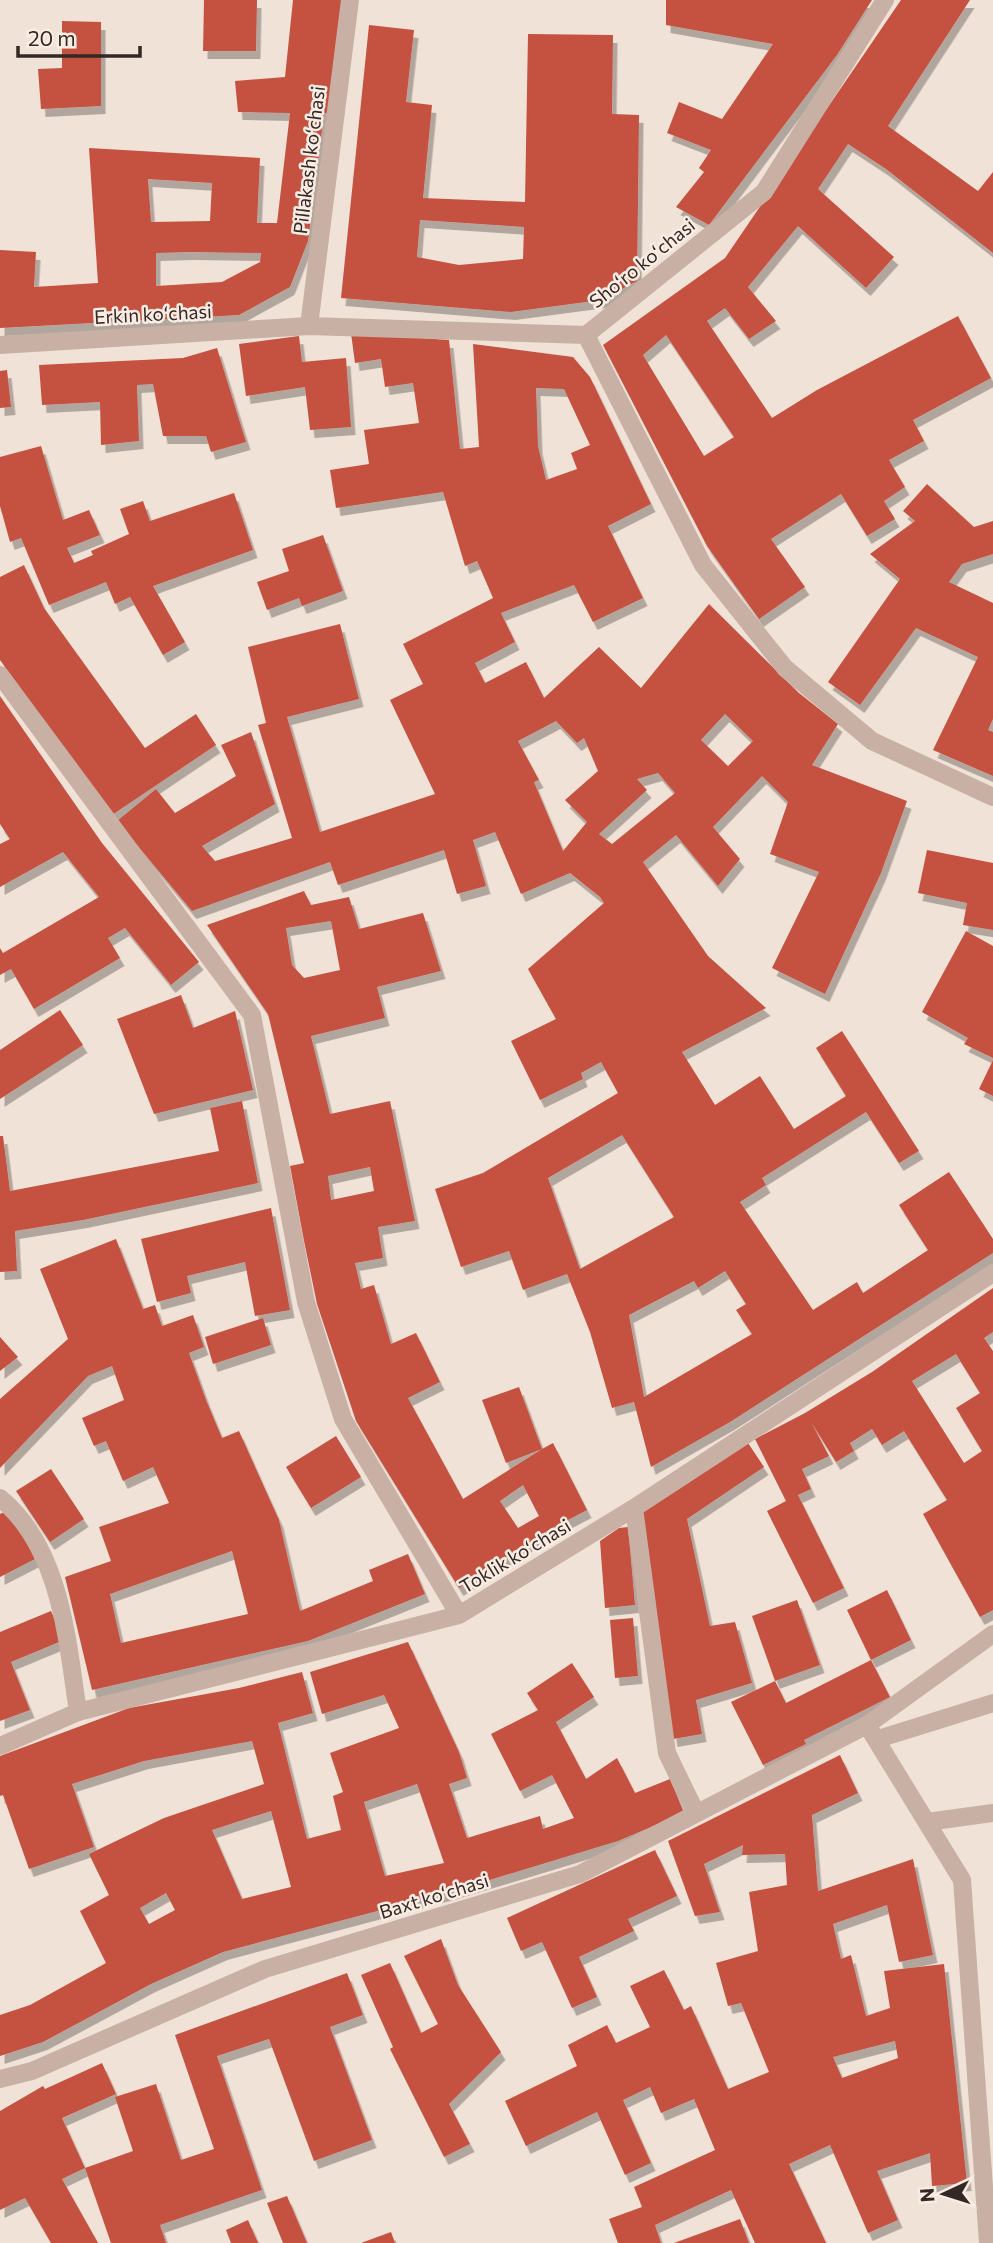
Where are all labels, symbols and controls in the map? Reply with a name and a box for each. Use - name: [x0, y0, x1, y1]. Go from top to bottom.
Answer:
- scale bar: [18, 14, 140, 58]
- text: 20 m: [28, 25, 76, 50]
- street label: Pillakash koʻchasi: [288, 85, 329, 235]
- street label: Shoʻro koʻchasi: [584, 213, 699, 312]
- street label: Erkin koʻchasi: [93, 299, 212, 328]
- street label: Toklik koʻchasi: [455, 1513, 574, 1598]
- street label: Baxt koʻchasi: [376, 1868, 491, 1923]
- north arrow: [909, 2159, 979, 2229]
- text: N: [915, 2187, 939, 2203]

